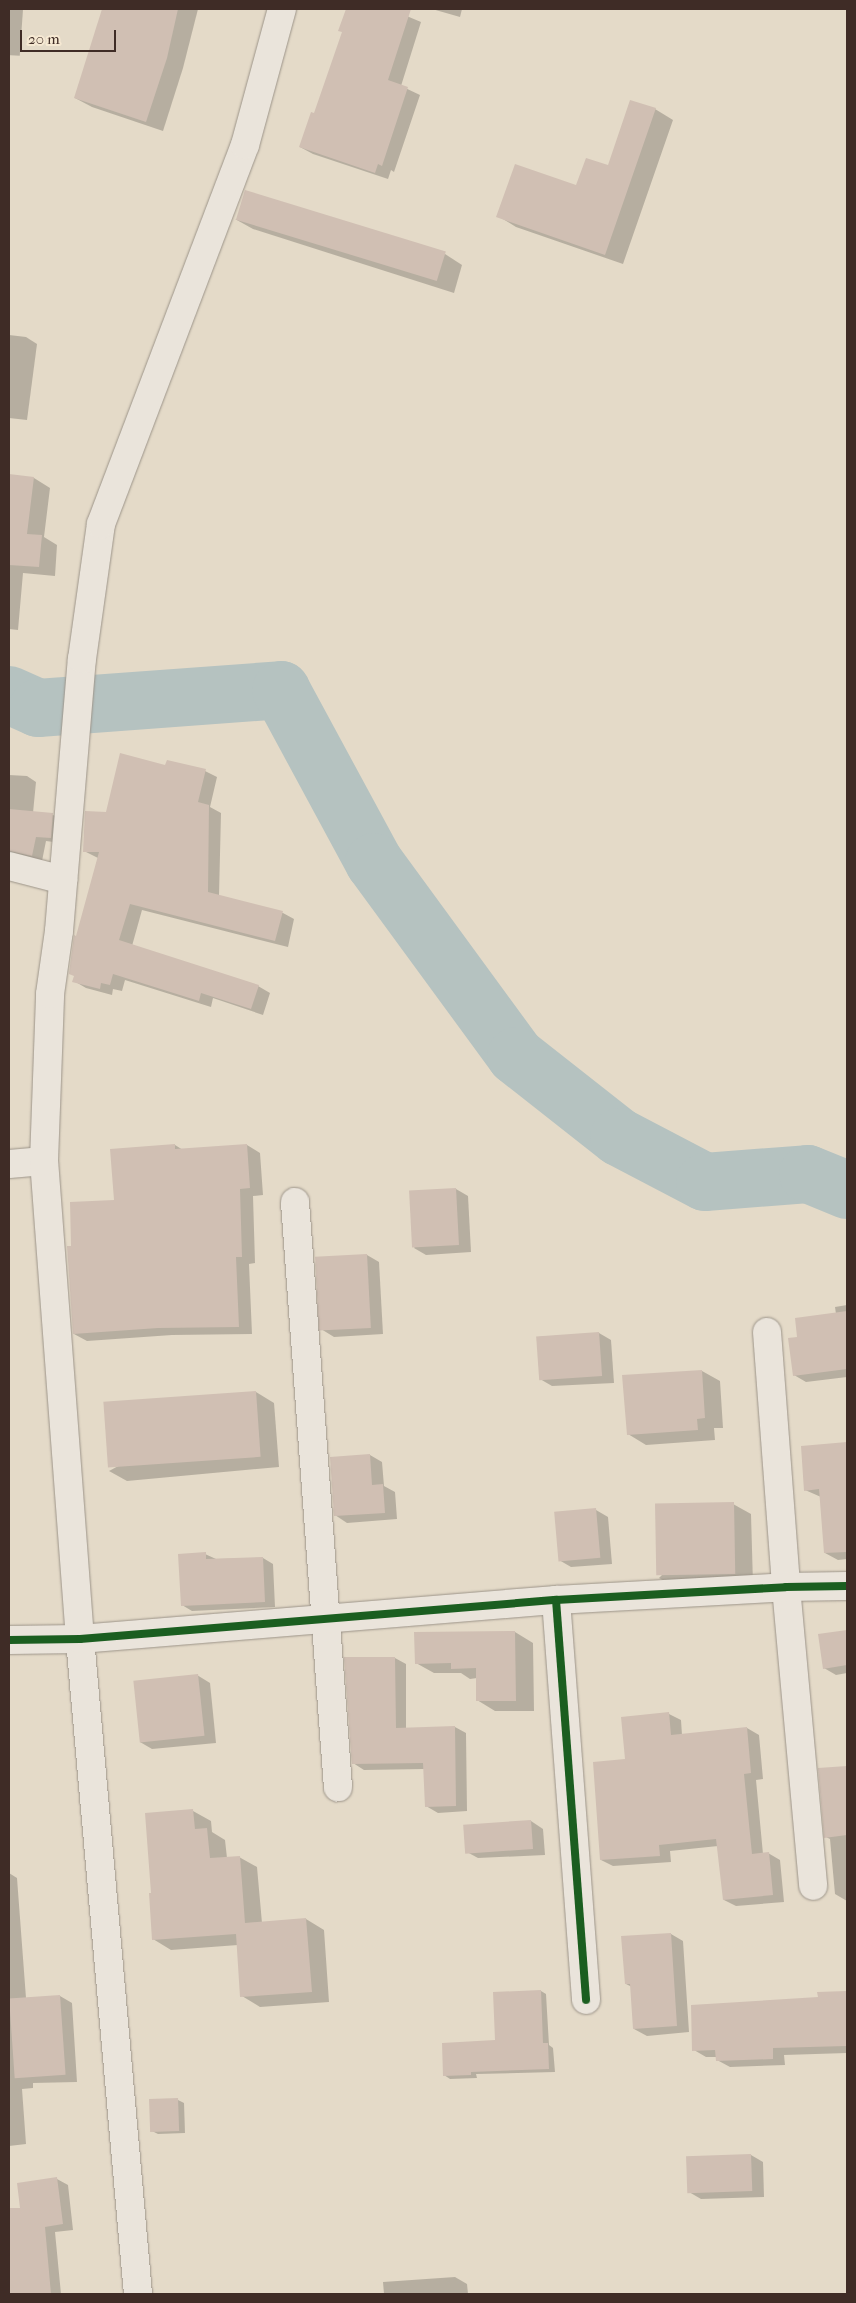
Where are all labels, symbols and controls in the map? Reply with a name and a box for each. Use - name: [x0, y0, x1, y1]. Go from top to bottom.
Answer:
- scale bar: [22, 20, 119, 52]
- text: 20 m: [28, 30, 60, 48]

